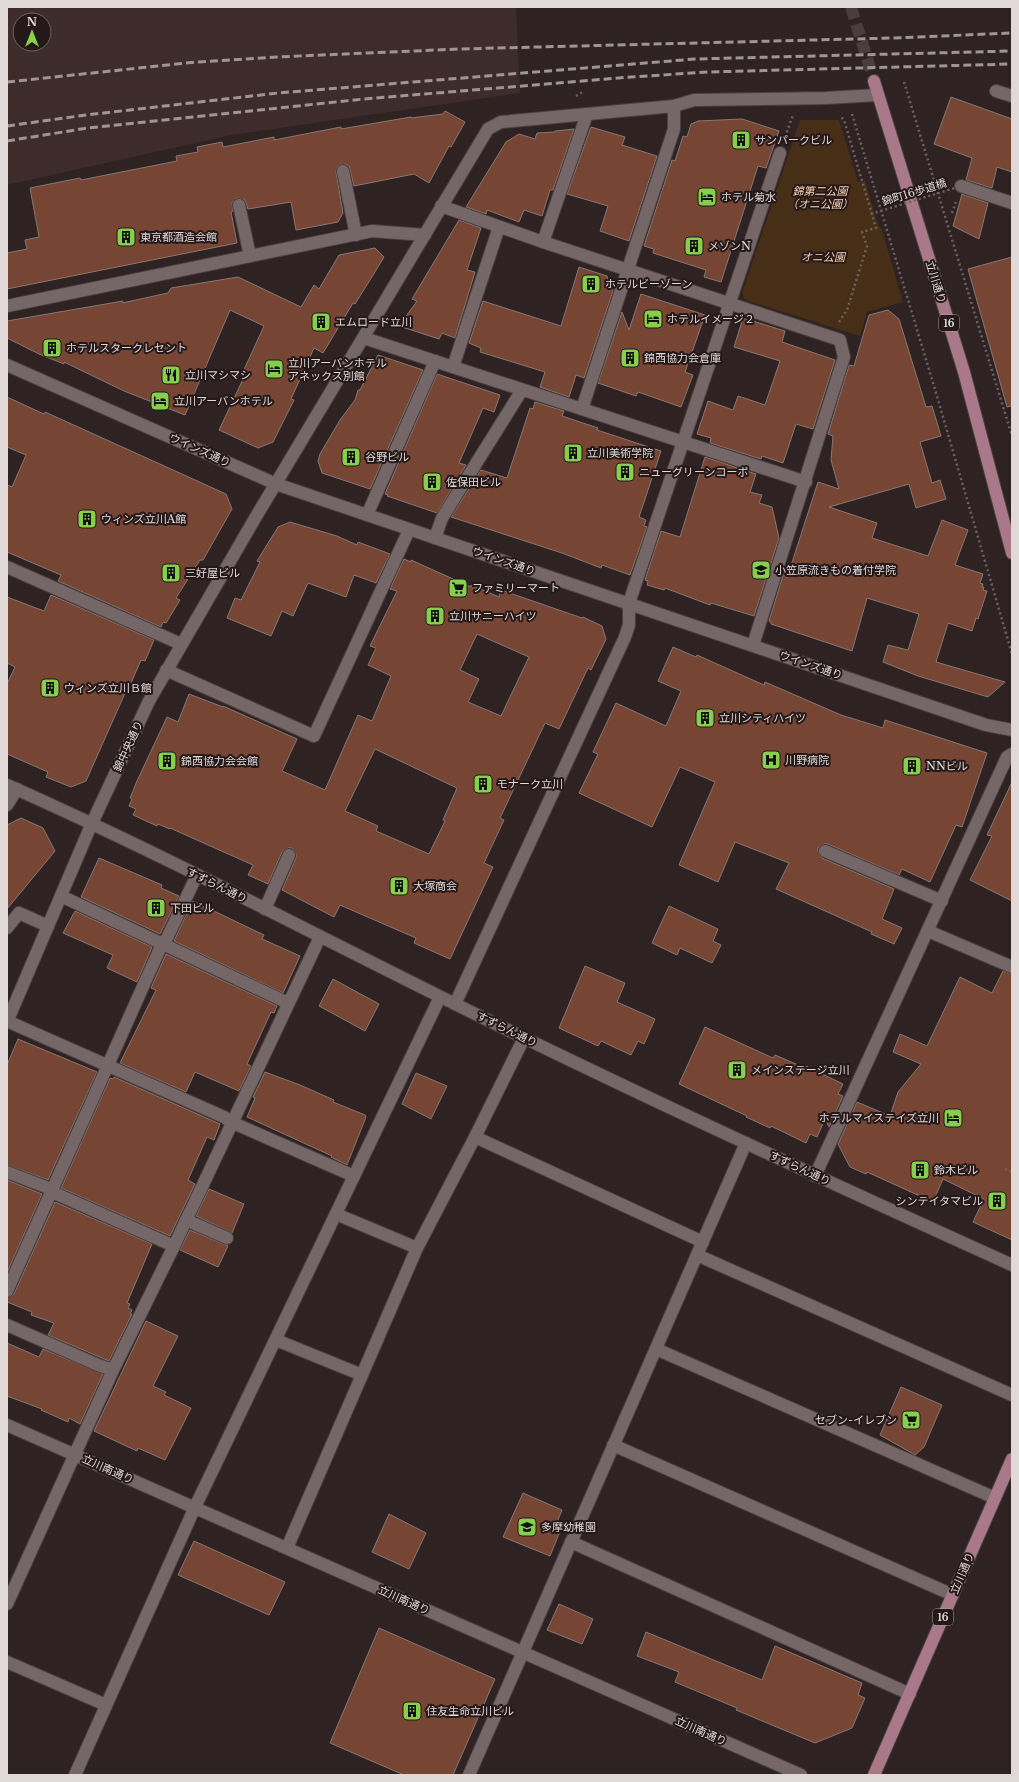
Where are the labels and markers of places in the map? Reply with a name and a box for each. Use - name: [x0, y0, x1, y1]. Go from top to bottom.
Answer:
- building icon: サンパークビル: [730, 129, 752, 151]
- place label: サンパークビル: [755, 133, 832, 147]
- hotel icon: ホテル菊水: [696, 186, 718, 208]
- place label: ホテル菊水: [721, 190, 776, 204]
- building icon: 東京都酒造会館: [115, 226, 137, 248]
- place label: 東京都酒造会館: [140, 230, 217, 244]
- building icon: メゾンN: [683, 235, 705, 257]
- place label: メゾンN: [708, 239, 751, 253]
- building icon: ホテルビーゾーン: [580, 273, 602, 295]
- place label: ホテルビーゾーン: [605, 277, 692, 291]
- hotel icon: ホテルイメージ２: [642, 308, 664, 330]
- building icon: エムロード立川: [310, 311, 332, 333]
- place label: ホテルイメージ２: [667, 312, 755, 326]
- place label: エムロード立川: [335, 315, 412, 329]
- building icon: ホテルスタークレセント: [41, 337, 63, 359]
- place label: ホテルスタークレセント: [66, 341, 187, 355]
- building icon: 錦西協力会倉庫: [619, 347, 641, 369]
- place label: 錦西協力会倉庫: [644, 351, 721, 365]
- place label: 立川アーバンホテル アネックス別館: [288, 356, 387, 383]
- hotel icon: 立川アーバンホテル アネックス別館: [263, 358, 285, 380]
- restaurant icon: 立川マシマシ: [160, 364, 182, 386]
- place label: 立川マシマシ: [185, 368, 251, 382]
- hotel icon: 立川アーバンホテル: [149, 390, 171, 412]
- place label: 立川アーバンホテル: [174, 394, 273, 408]
- building icon: 立川美術学院: [562, 442, 584, 464]
- building icon: 谷野ビル: [340, 446, 362, 468]
- place label: 立川美術学院: [587, 446, 653, 460]
- place label: 谷野ビル: [365, 450, 409, 464]
- building icon: ニューグリーンコーポ: [614, 461, 636, 483]
- place label: ニューグリーンコーポ: [639, 465, 748, 479]
- building icon: 佐保田ビル: [421, 471, 443, 493]
- place label: 佐保田ビル: [446, 475, 501, 489]
- building icon: ウィンズ立川A館: [76, 508, 98, 530]
- place label: ウィンズ立川A館: [101, 512, 186, 526]
- school or university icon: 小笠原流きもの着付学院: [750, 559, 772, 581]
- building icon: 三好屋ビル: [160, 562, 182, 584]
- place label: 小笠原流きもの着付学院: [775, 563, 896, 577]
- place label: 三好屋ビル: [185, 566, 240, 580]
- supermarket icon: ファミリーマート: [447, 577, 469, 599]
- place label: ファミリーマート: [472, 581, 560, 595]
- building icon: 立川サニーハイツ: [424, 605, 446, 627]
- place label: 立川サニーハイツ: [449, 609, 537, 623]
- building icon: ウィンズ立川Ｂ館: [39, 677, 61, 699]
- place label: ウィンズ立川Ｂ館: [64, 681, 152, 695]
- building icon: 立川シティハイツ: [694, 707, 716, 729]
- place label: 立川シティハイツ: [719, 711, 806, 725]
- hospital icon: 川野病院: [760, 749, 782, 771]
- building icon: 錦西協力会会館: [156, 750, 178, 772]
- place label: 川野病院: [785, 753, 829, 767]
- place label: 錦西協力会会館: [181, 754, 258, 768]
- building icon: NNビル: [901, 755, 923, 777]
- place label: NNビル: [926, 759, 968, 773]
- building icon: モナーク立川: [472, 773, 494, 795]
- place label: モナーク立川: [497, 777, 563, 791]
- building icon: 大塚商会: [388, 875, 410, 897]
- place label: 大塚商会: [413, 879, 457, 893]
- building icon: 下田ビル: [145, 897, 167, 919]
- place label: 下田ビル: [170, 901, 214, 915]
- building icon: メインステージ立川: [726, 1059, 748, 1081]
- place label: メインステージ立川: [751, 1063, 850, 1077]
- hotel icon: ホテルマイステイズ立川: [942, 1107, 964, 1129]
- place label: ホテルマイステイズ立川: [819, 1111, 939, 1125]
- building icon: 鈴木ビル: [909, 1159, 931, 1181]
- place label: 鈴木ビル: [934, 1163, 978, 1177]
- building icon: シンテイタマビル: [986, 1190, 1008, 1212]
- place label: シンテイタマビル: [895, 1194, 983, 1208]
- supermarket icon: セブン-イレブン: [900, 1409, 922, 1431]
- place label: セブン-イレブン: [815, 1413, 897, 1427]
- school or university icon: 多摩幼稚園: [516, 1516, 538, 1538]
- place label: 多摩幼稚園: [541, 1520, 596, 1534]
- building icon: 住友生命立川ビル: [401, 1700, 423, 1722]
- place label: 住友生命立川ビル: [426, 1704, 514, 1718]

